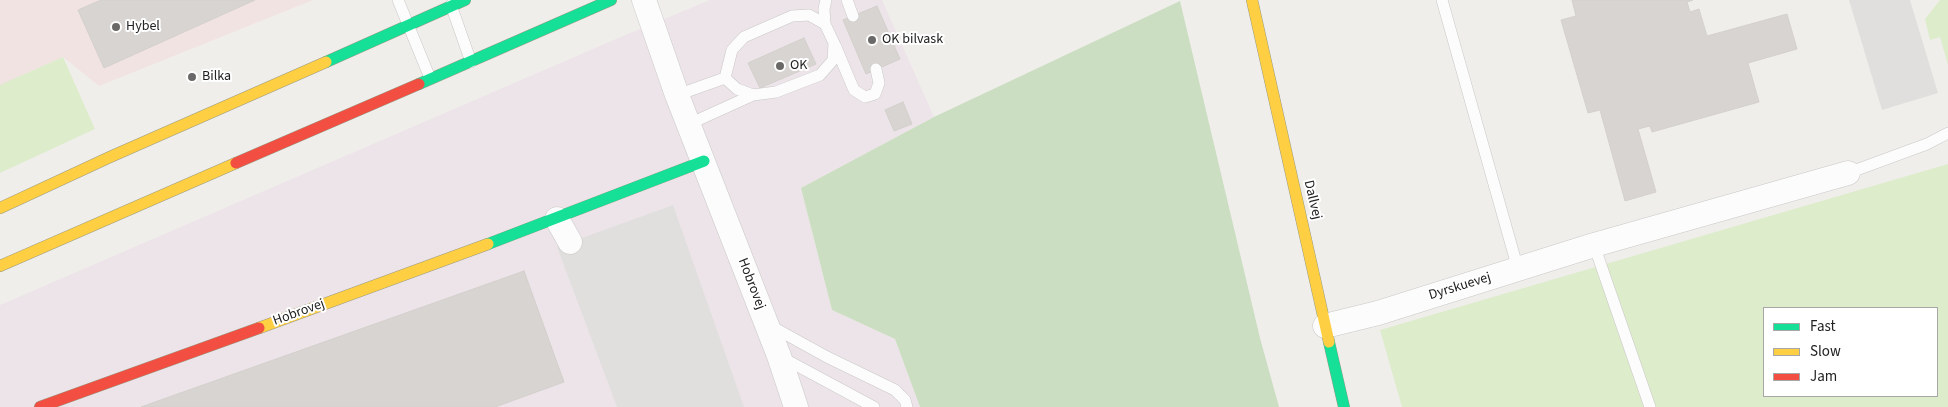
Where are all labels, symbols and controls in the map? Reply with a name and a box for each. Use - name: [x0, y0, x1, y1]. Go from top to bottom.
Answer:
- place label: Hybel: [126, 19, 160, 35]
- marker: Hybel: [110, 21, 122, 33]
- place label: OK bilvask: [882, 32, 943, 48]
- marker: OK bilvask: [866, 34, 878, 46]
- place label: OK: [790, 58, 807, 74]
- marker: OK: [774, 60, 786, 72]
- place label: Bilka: [202, 69, 231, 85]
- marker: Bilka: [186, 71, 198, 83]
- street label: Dallvej: [1299, 179, 1325, 221]
- street label: Hobrovej: [734, 256, 768, 312]
- street label: Dyrskuevej: [1427, 270, 1493, 304]
- street label: Hobrovej: [271, 296, 327, 330]
- legend: [1763, 307, 1938, 397]
- text: Fast: [1810, 316, 1836, 337]
- text: Slow: [1810, 341, 1841, 362]
- text: Jam: [1810, 366, 1837, 387]

